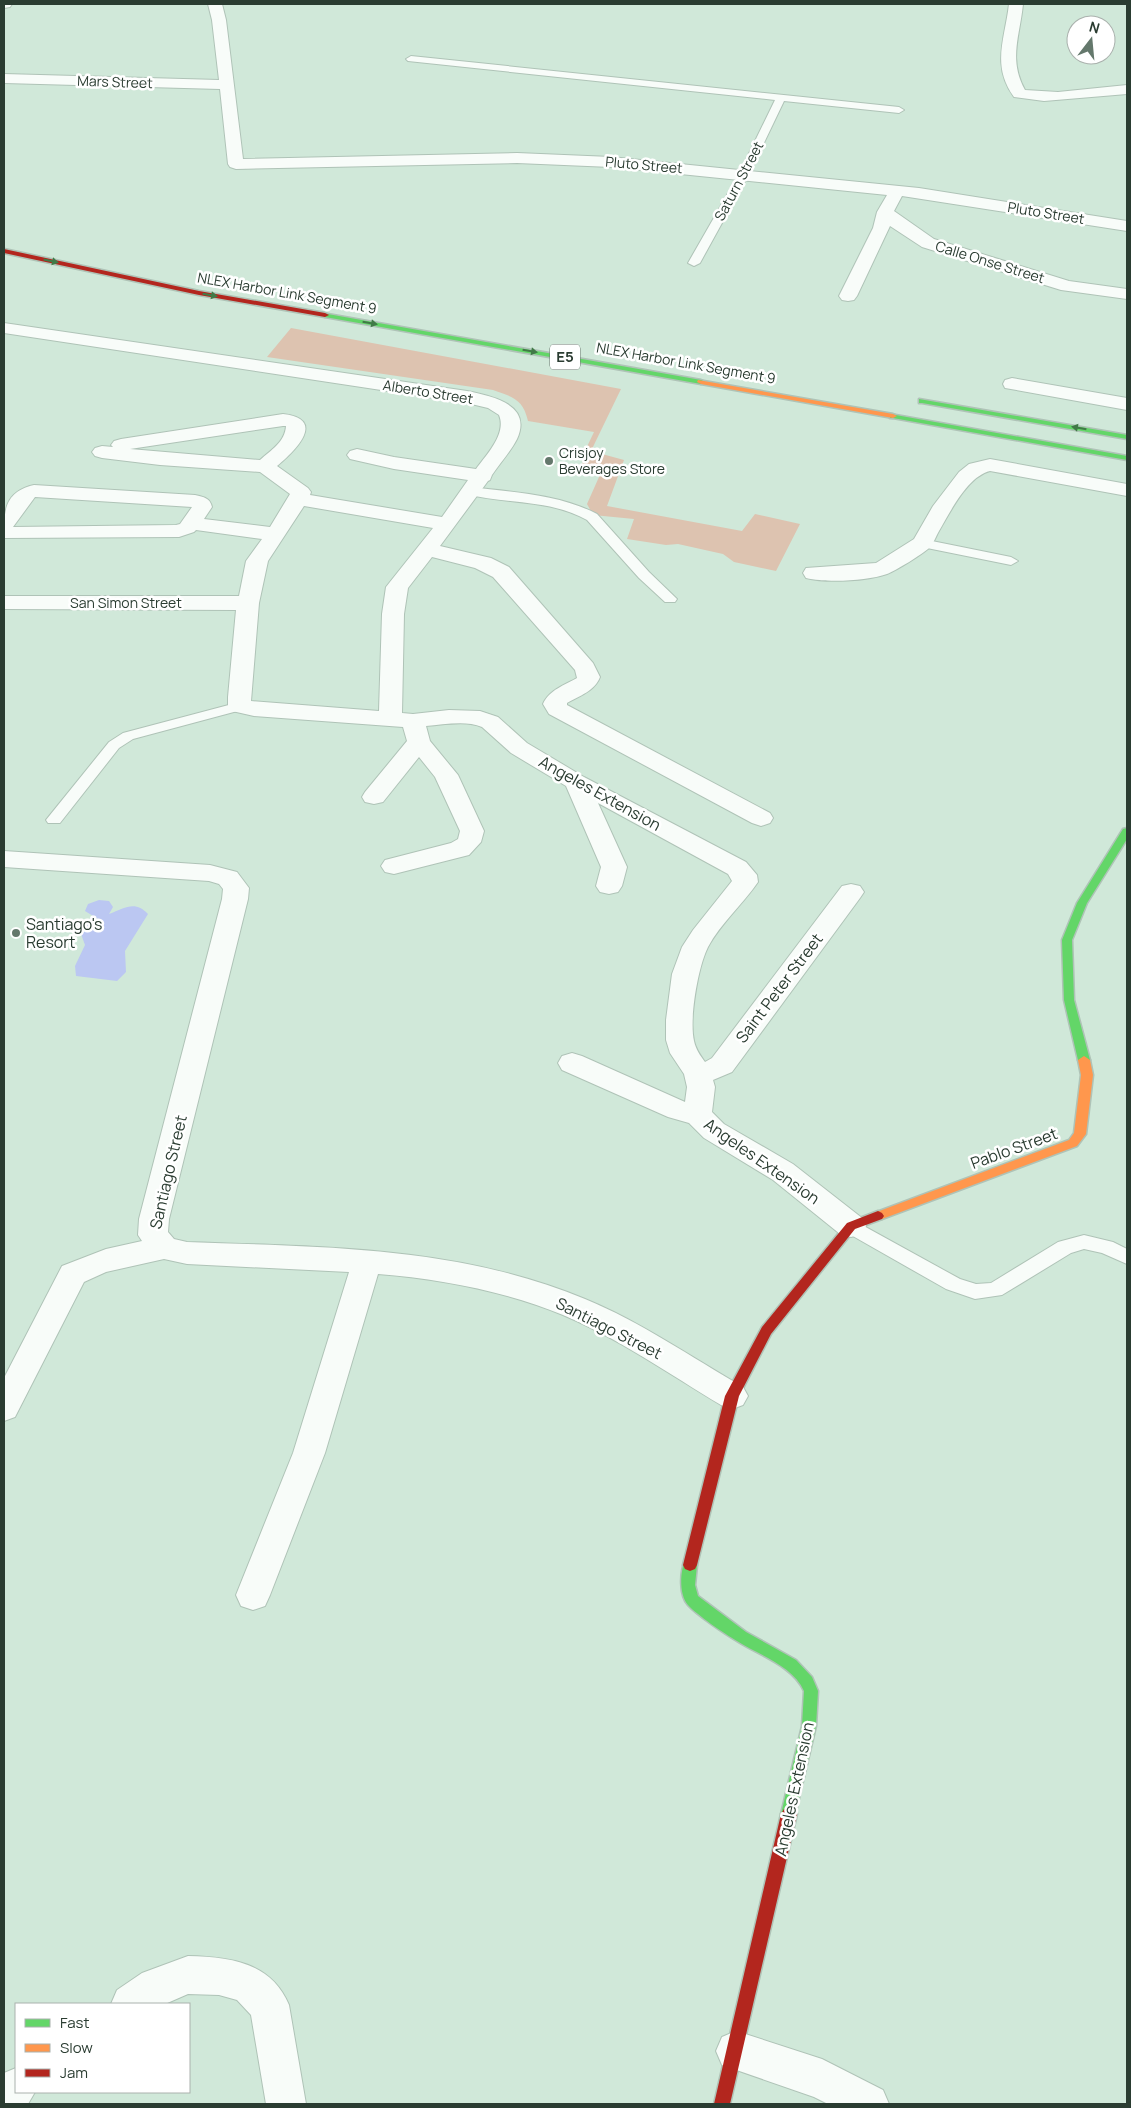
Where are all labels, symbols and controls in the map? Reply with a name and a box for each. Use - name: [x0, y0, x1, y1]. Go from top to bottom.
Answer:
- north arrow: [1066, 15, 1116, 65]
- text: N: [1087, 17, 1102, 38]
- street label: Mars Street: [77, 71, 154, 92]
- street label: Saturn Street: [710, 137, 768, 224]
- street label: Pluto Street: [605, 152, 684, 177]
- street label: Pluto Street: [1006, 197, 1086, 228]
- street label: Calle Onse Street: [933, 236, 1047, 287]
- one-way arrow: [44, 257, 59, 265]
- street label: NLEX Harbor Link Segment 9: [196, 267, 378, 318]
- one-way arrow: [203, 291, 219, 299]
- one-way arrow: [363, 319, 379, 327]
- street label: NLEX Harbor Link Segment 9: [595, 337, 777, 388]
- road number: E5: [550, 344, 580, 370]
- one-way arrow: [523, 347, 538, 355]
- street label: Alberto Street: [382, 375, 475, 408]
- one-way arrow: [1071, 424, 1087, 432]
- place label: Crisjoy Beverages Store: [559, 443, 665, 478]
- marker: Crisjoy Beverages Store: [543, 455, 555, 467]
- street label: San Simon Street: [70, 593, 182, 612]
- street label: Angeles Extension: [535, 750, 665, 836]
- place label: Santiago's Resort: [26, 913, 102, 953]
- marker: Santiago's Resort: [10, 927, 22, 939]
- street label: Saint Peter Street: [731, 929, 827, 1047]
- street label: Santiago Street: [144, 1113, 192, 1231]
- street label: Angeles Extension: [700, 1113, 824, 1209]
- street label: Pablo Street: [967, 1122, 1061, 1174]
- street label: Santiago Street: [552, 1292, 666, 1364]
- street label: Angeles Extension: [769, 1720, 819, 1858]
- legend: [15, 2003, 190, 2093]
- text: Fast: [60, 2012, 89, 2033]
- text: Slow: [60, 2037, 93, 2058]
- text: Jam: [60, 2062, 88, 2083]

